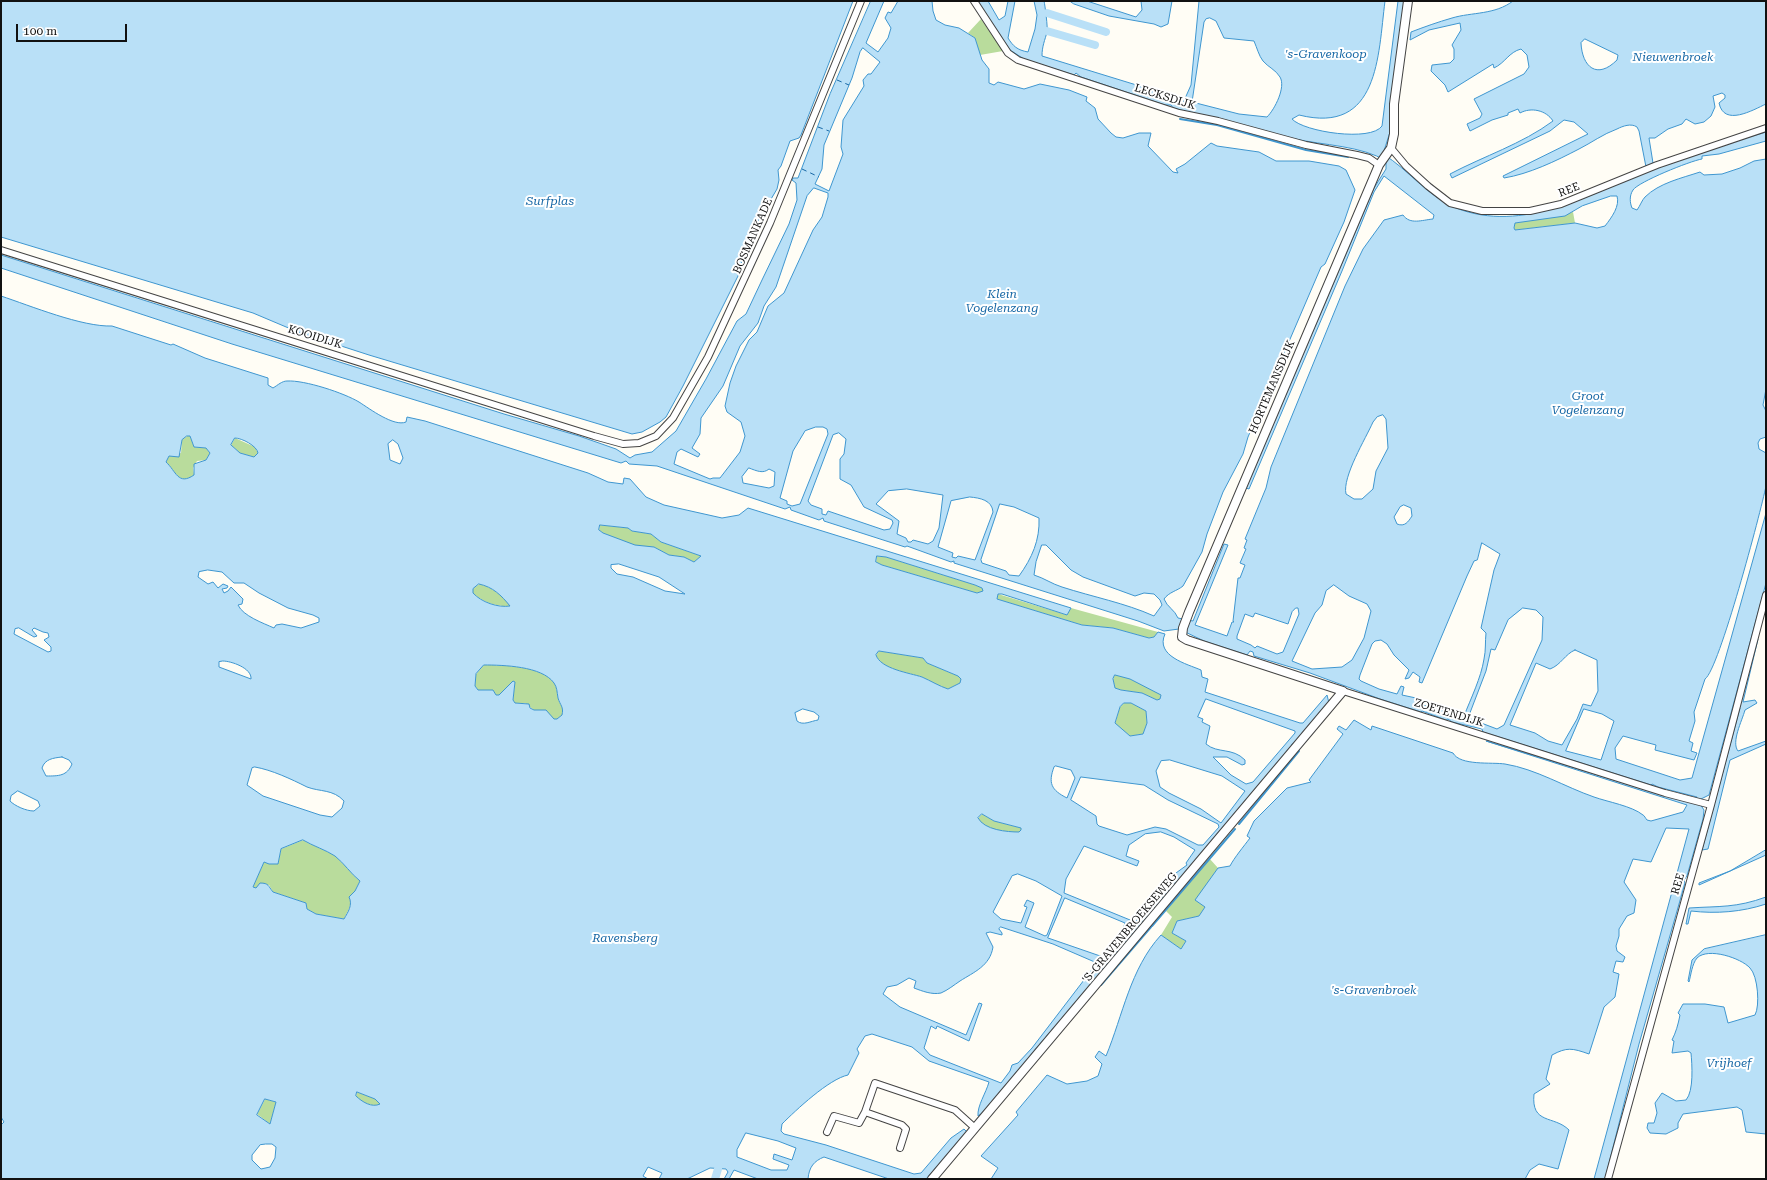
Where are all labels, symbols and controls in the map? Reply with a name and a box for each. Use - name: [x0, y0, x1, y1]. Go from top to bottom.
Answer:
- scale bar: [18, 16, 129, 42]
- text: 100 m: [23, 24, 57, 38]
- water label: 's-Gravenkoop: [1285, 47, 1367, 61]
- water label: Nieuwenbroek: [1633, 50, 1713, 64]
- street label: LECKSDIJK: [1133, 81, 1197, 113]
- street label: REE: [1556, 180, 1582, 200]
- water label: Surfplas: [526, 194, 574, 208]
- street label: BOSMANKADE: [730, 196, 776, 276]
- water label: Klein Vogelenzang: [966, 287, 1038, 315]
- street label: KOOIDIJK: [286, 323, 344, 351]
- street label: HORTEMANSDIJK: [1246, 338, 1298, 436]
- water label: Groot Vogelenzang: [1552, 389, 1624, 417]
- street label: ZOETENDIJK: [1412, 696, 1486, 730]
- street label: 'S-GRAVENBROEKSEWEG: [1080, 870, 1180, 986]
- street label: REE: [1669, 872, 1687, 896]
- water label: Ravensberg: [592, 931, 658, 945]
- water label: 's-Gravenbroek: [1331, 983, 1417, 997]
- water label: Vrijhoef: [1707, 1056, 1751, 1070]

